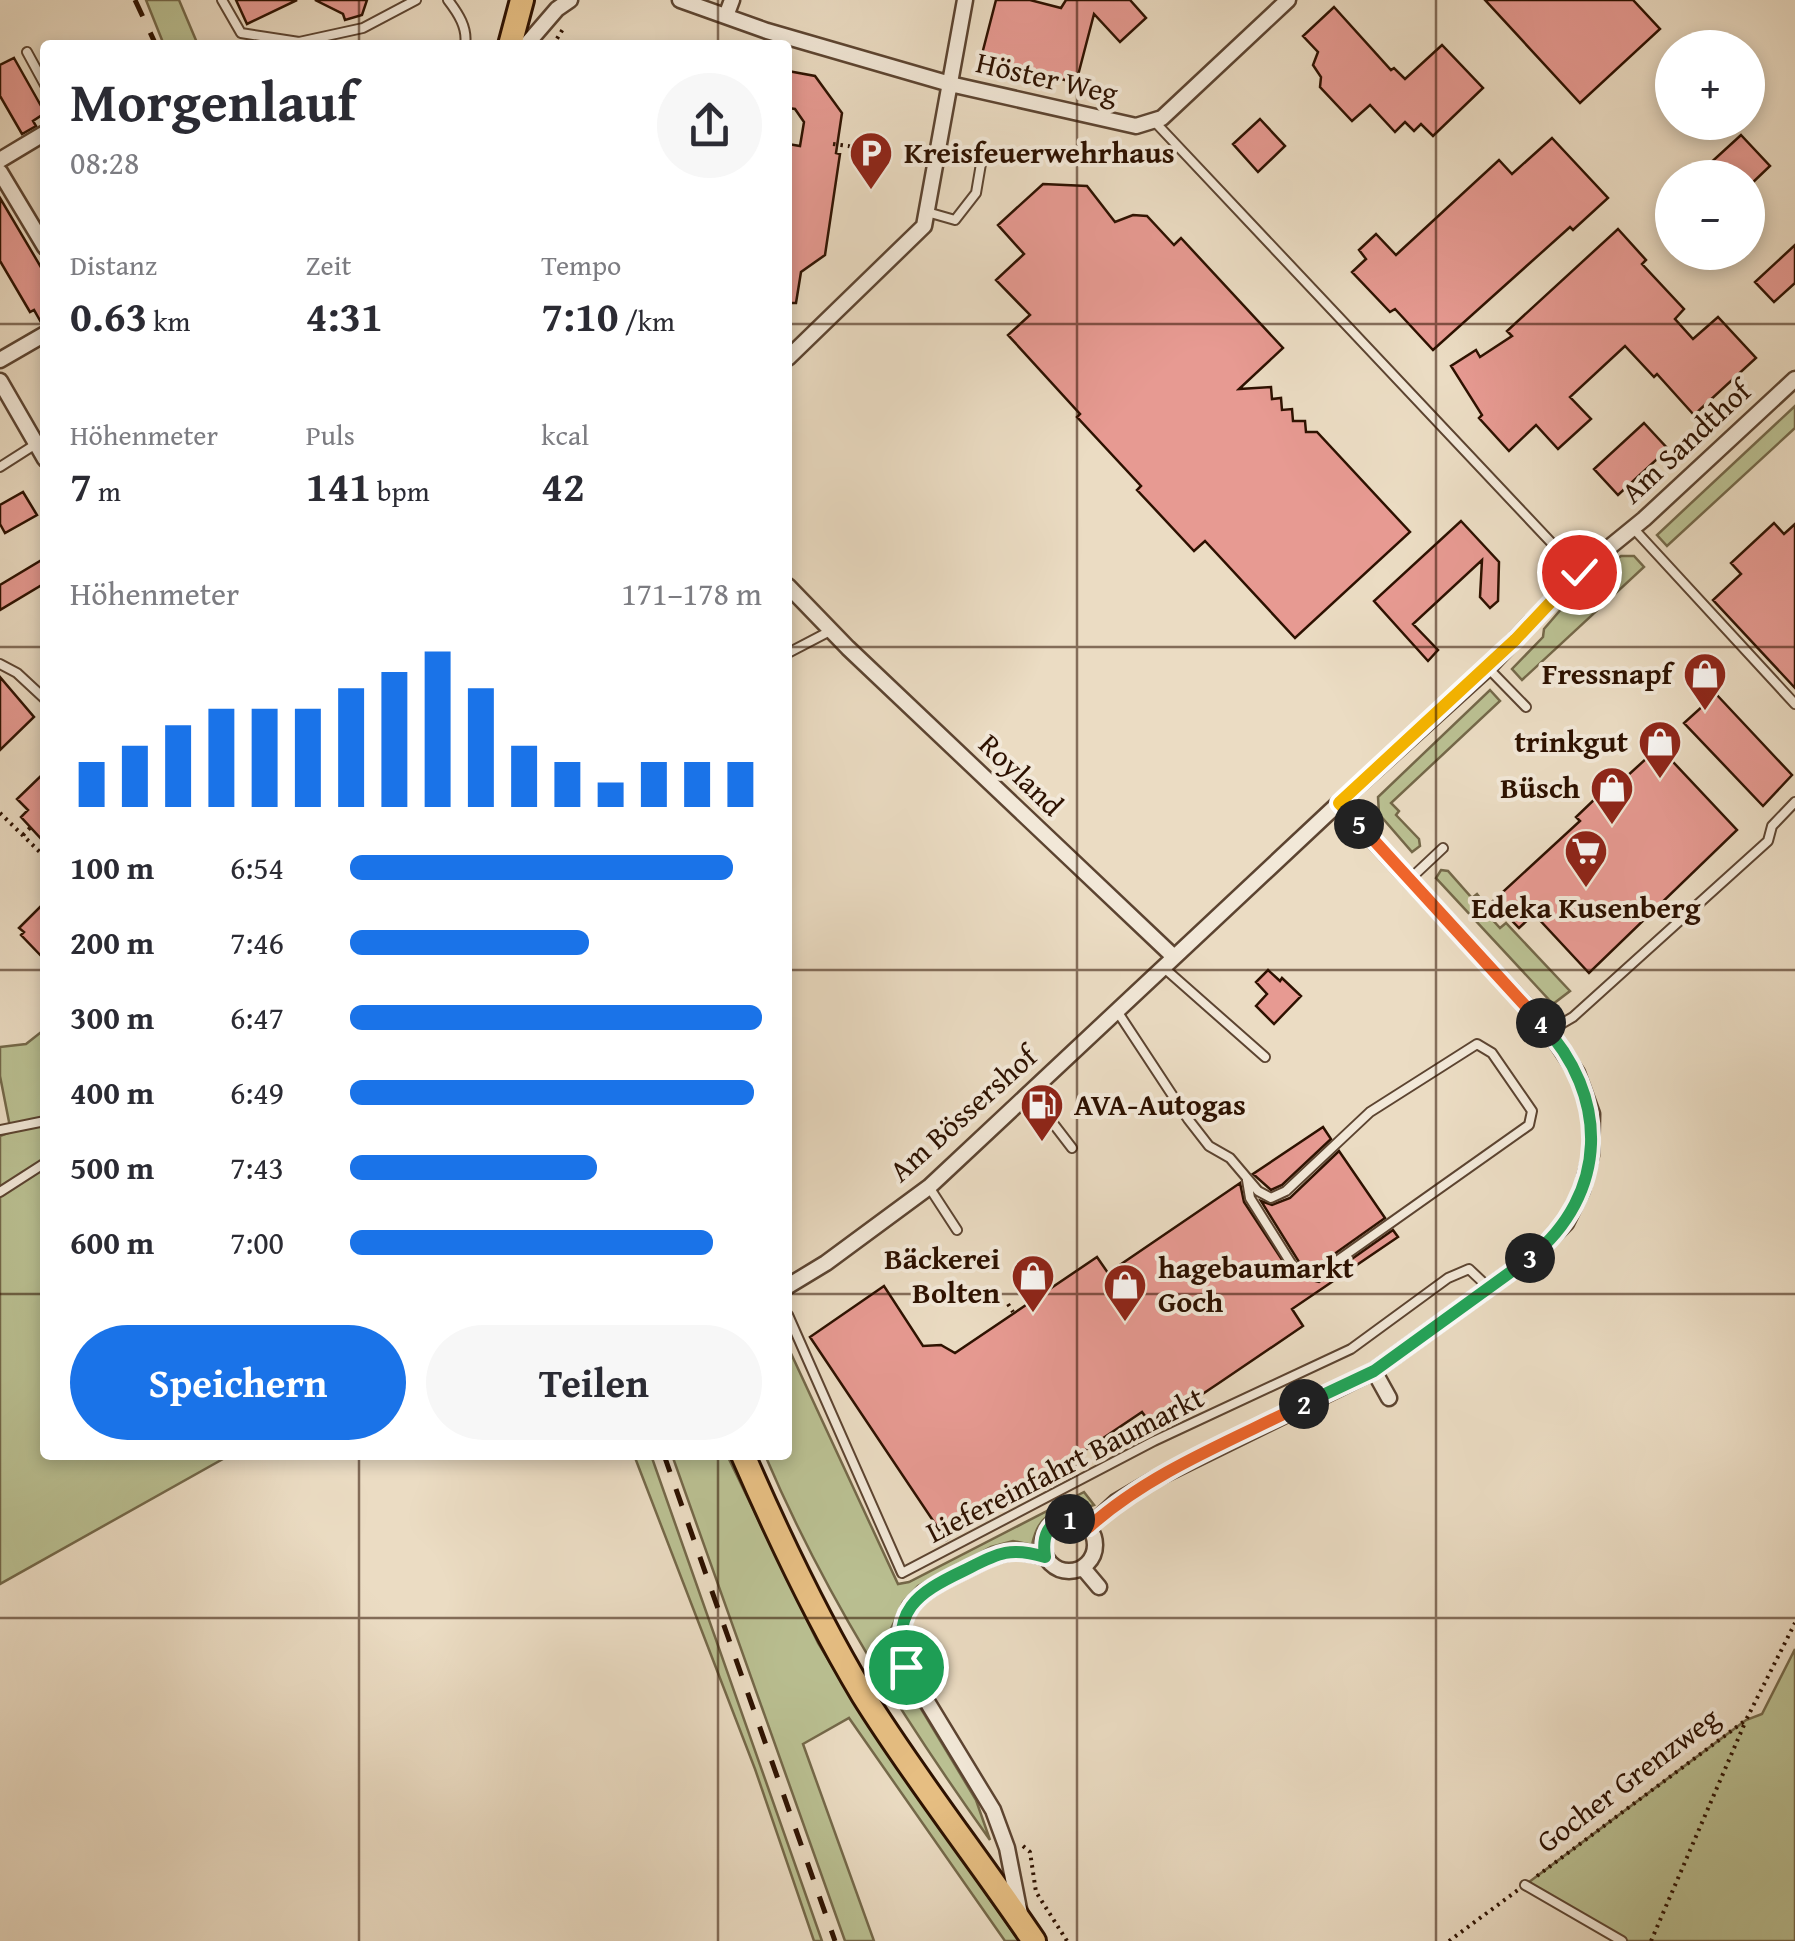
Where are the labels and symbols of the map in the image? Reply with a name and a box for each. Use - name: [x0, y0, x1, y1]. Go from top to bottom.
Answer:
- street label: Höster Weg: [972, 39, 1122, 115]
- parking icon: Kreisfeuerwehrhaus: [848, 130, 894, 191]
- place label: Kreisfeuerwehrhaus: [904, 130, 1175, 174]
- street label: Am Sandthof: [1611, 367, 1763, 513]
- pin: [1537, 530, 1622, 615]
- place label: Fressnapf: [1542, 651, 1676, 695]
- shop icon: Fressnapf: [1682, 651, 1728, 712]
- place label: trinkgut: [1514, 719, 1629, 763]
- shop icon: trinkgut: [1637, 719, 1683, 780]
- street label: Royland: [969, 723, 1074, 826]
- place label: Büsch: [1500, 765, 1580, 809]
- shop icon: Büsch: [1589, 765, 1635, 826]
- pin: 5: [1334, 799, 1384, 849]
- supermarket icon: Edeka Kusenberg: [1563, 828, 1609, 889]
- place label: Edeka Kusenberg: [1471, 885, 1701, 929]
- pin: 4: [1516, 998, 1566, 1048]
- street label: Am Bössershof: [879, 1033, 1049, 1192]
- fuel station icon: AVA-Autogas: [1019, 1082, 1065, 1143]
- place label: AVA-Autogas: [1074, 1082, 1246, 1126]
- pin: 3: [1505, 1233, 1555, 1283]
- place label: Bäckerei Bolten: [884, 1236, 1000, 1314]
- place label: hagebaumarkt Goch: [1158, 1245, 1355, 1323]
- shop icon: Bäckerei Bolten: [1010, 1253, 1056, 1314]
- shop icon: hagebaumarkt Goch: [1102, 1262, 1148, 1323]
- street label: Liefereinfahrt Baumarkt: [918, 1375, 1211, 1553]
- pin: 2: [1279, 1379, 1329, 1429]
- pin: 1: [1045, 1494, 1095, 1544]
- pin: [864, 1625, 949, 1710]
- street label: Gocher Grenzweg: [1527, 1696, 1728, 1863]

